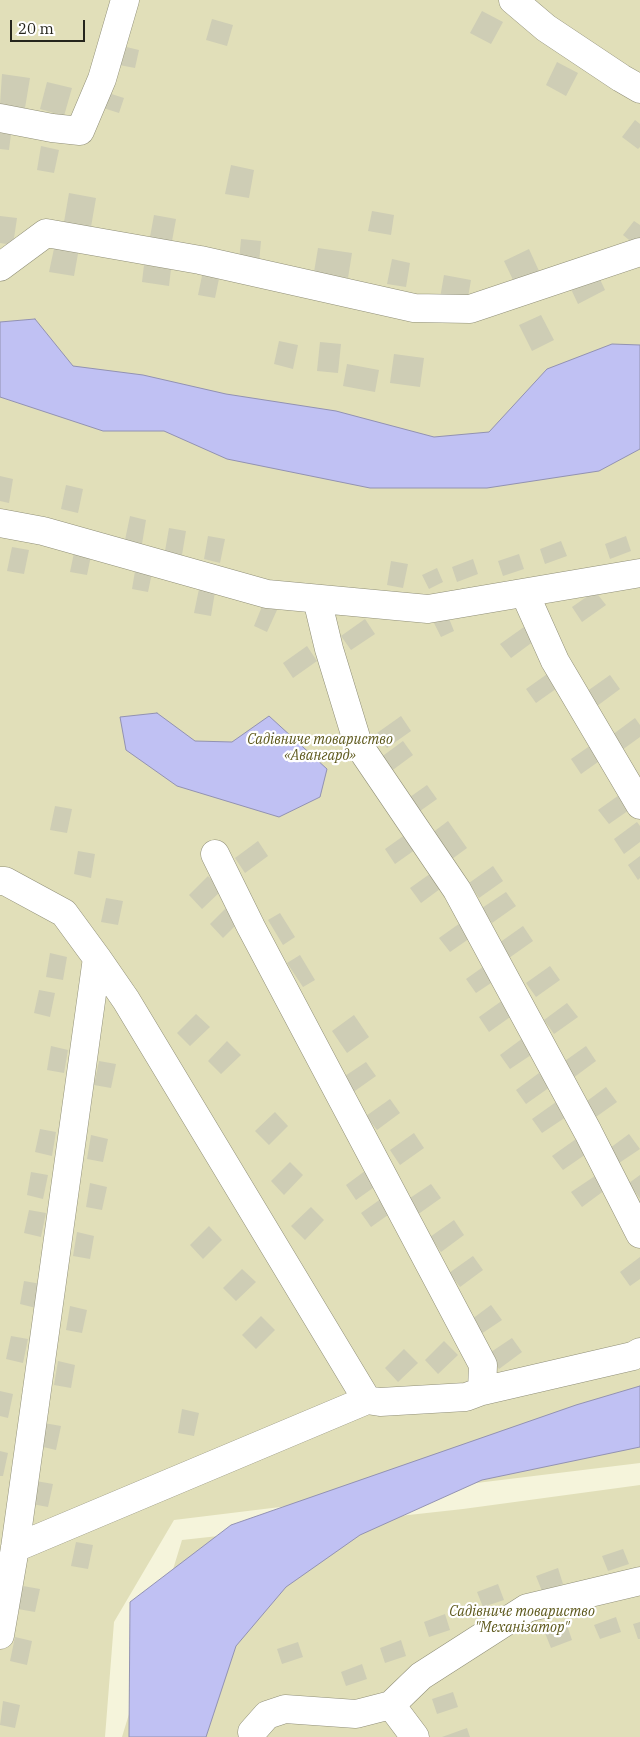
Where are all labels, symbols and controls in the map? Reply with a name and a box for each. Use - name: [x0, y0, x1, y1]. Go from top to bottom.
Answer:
- scale bar: [12, 10, 88, 42]
- text: 20 m: [18, 19, 54, 38]
- park label: Садівниче товариство «Авангард»: [247, 732, 393, 764]
- park label: Садівниче товариство "Механізатор": [449, 1604, 595, 1636]

